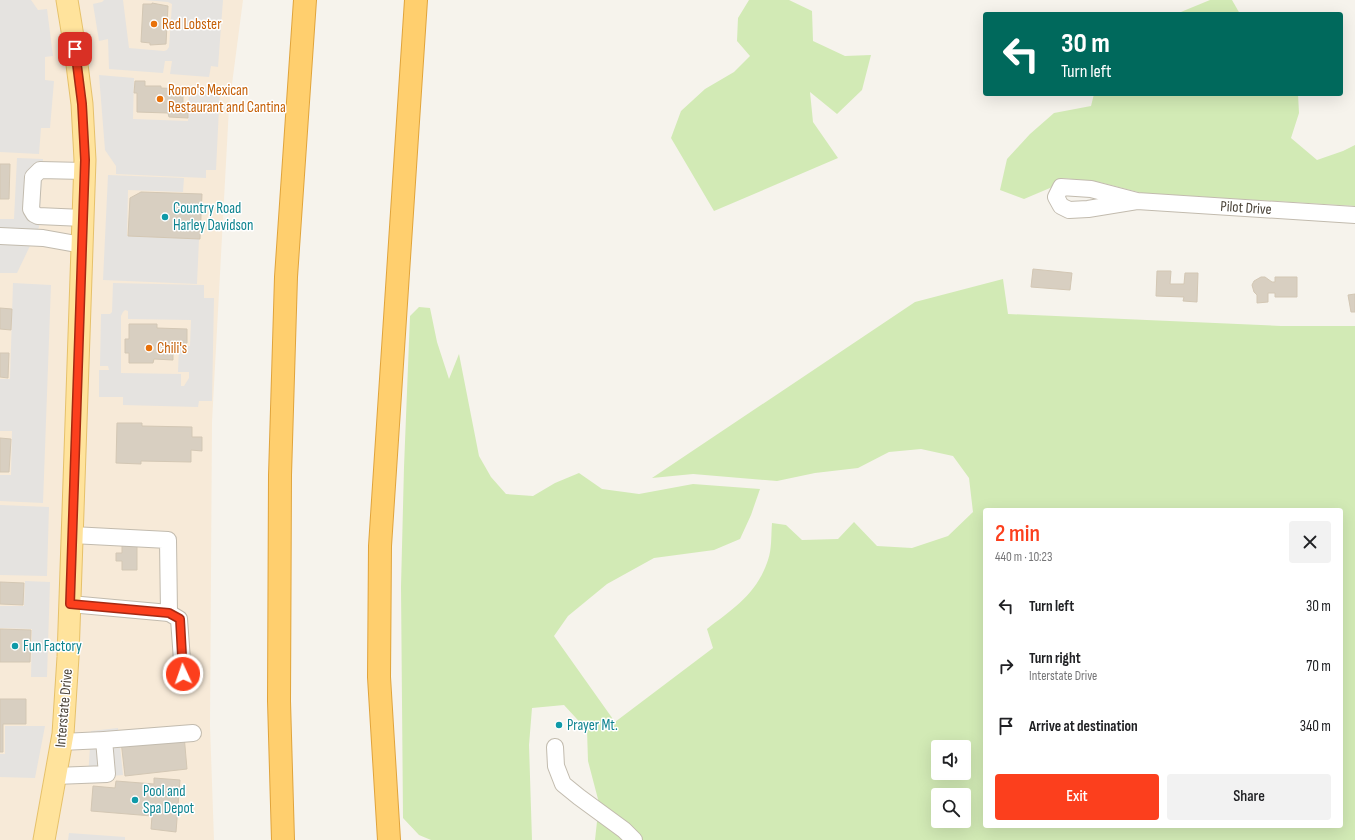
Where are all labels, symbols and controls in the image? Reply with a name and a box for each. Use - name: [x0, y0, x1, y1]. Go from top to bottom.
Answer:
- place label: Red Lobster: [162, 15, 222, 34]
- marker: Red Lobster: [149, 19, 159, 29]
- text: 30 m: [1061, 27, 1110, 60]
- icon: left: [995, 28, 1047, 80]
- pin: [58, 32, 92, 66]
- icon: arrive: [64, 38, 86, 60]
- text: Turn left: [1061, 61, 1112, 82]
- place label: Romo's Mexican Restaurant and Cantina: [168, 81, 286, 117]
- marker: Romo's Mexican Restaurant and Cantina: [155, 94, 165, 104]
- street label: Pilot Drive: [1220, 197, 1272, 219]
- place label: Country Road Harley Davidson: [173, 199, 253, 235]
- marker: Country Road Harley Davidson: [160, 212, 170, 222]
- place label: Chili's: [157, 339, 187, 358]
- marker: Chili's: [144, 343, 154, 353]
- text: 2 min: [995, 519, 1040, 548]
- button: close: [1289, 521, 1331, 563]
- text: 440 m · 10:23: [995, 549, 1052, 565]
- icon: left: [995, 595, 1017, 617]
- text: Turn left: [1029, 597, 1074, 616]
- text: 30 m: [1306, 597, 1331, 616]
- place label: Fun Factory: [23, 637, 82, 656]
- marker: Fun Factory: [10, 641, 20, 651]
- text: Turn right: [1029, 649, 1081, 668]
- position arrow: [162, 653, 204, 695]
- icon: right: [995, 655, 1017, 677]
- text: 70 m: [1306, 657, 1331, 676]
- street label: Interstate Drive: [51, 668, 77, 748]
- text: Interstate Drive: [1029, 668, 1097, 684]
- icon: arrive: [995, 715, 1017, 737]
- place label: Prayer Mt.: [567, 716, 618, 735]
- text: Arrive at destination: [1029, 717, 1138, 736]
- text: 340 m: [1300, 717, 1331, 736]
- marker: Prayer Mt.: [554, 720, 564, 730]
- map controls: [931, 740, 971, 828]
- button: sound: [931, 740, 971, 780]
- button: Exit: [995, 774, 1159, 820]
- button: Share: [1167, 774, 1331, 820]
- place label: Pool and Spa Depot: [143, 782, 195, 818]
- button: search: [931, 788, 971, 828]
- marker: Pool and Spa Depot: [130, 795, 140, 805]

